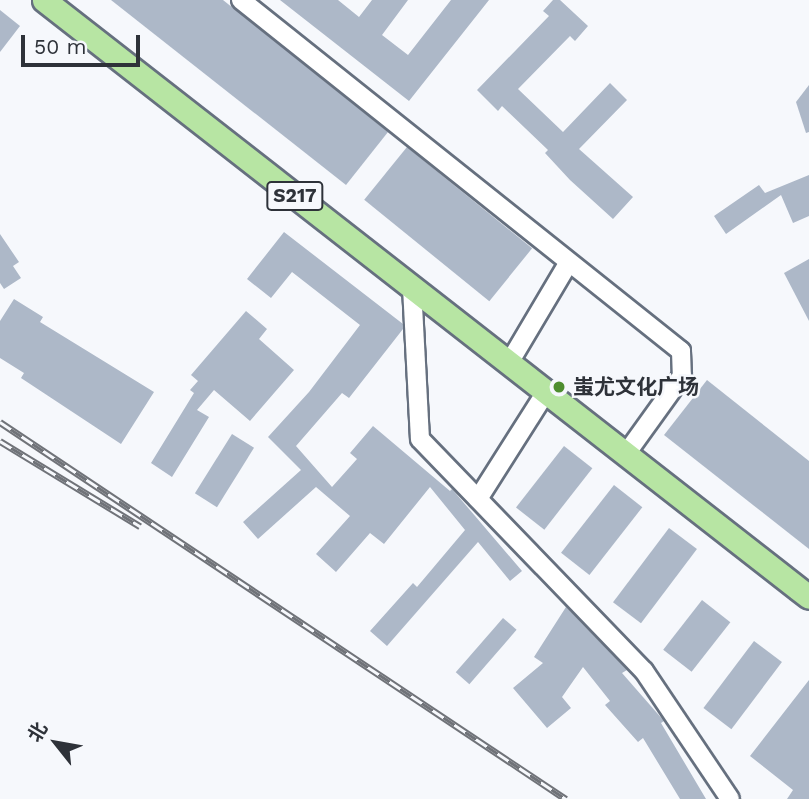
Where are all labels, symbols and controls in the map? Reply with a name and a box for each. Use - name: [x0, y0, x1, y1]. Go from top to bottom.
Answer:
- scale bar: [24, 21, 144, 65]
- text: 50 m: [34, 34, 86, 59]
- road number: S217: [265, 180, 325, 212]
- place label: 蚩尤文化广场: [573, 374, 699, 400]
- marker: 蚩尤文化广场: [551, 379, 567, 395]
- north arrow: [21, 708, 91, 778]
- text: 北: [23, 718, 52, 746]

